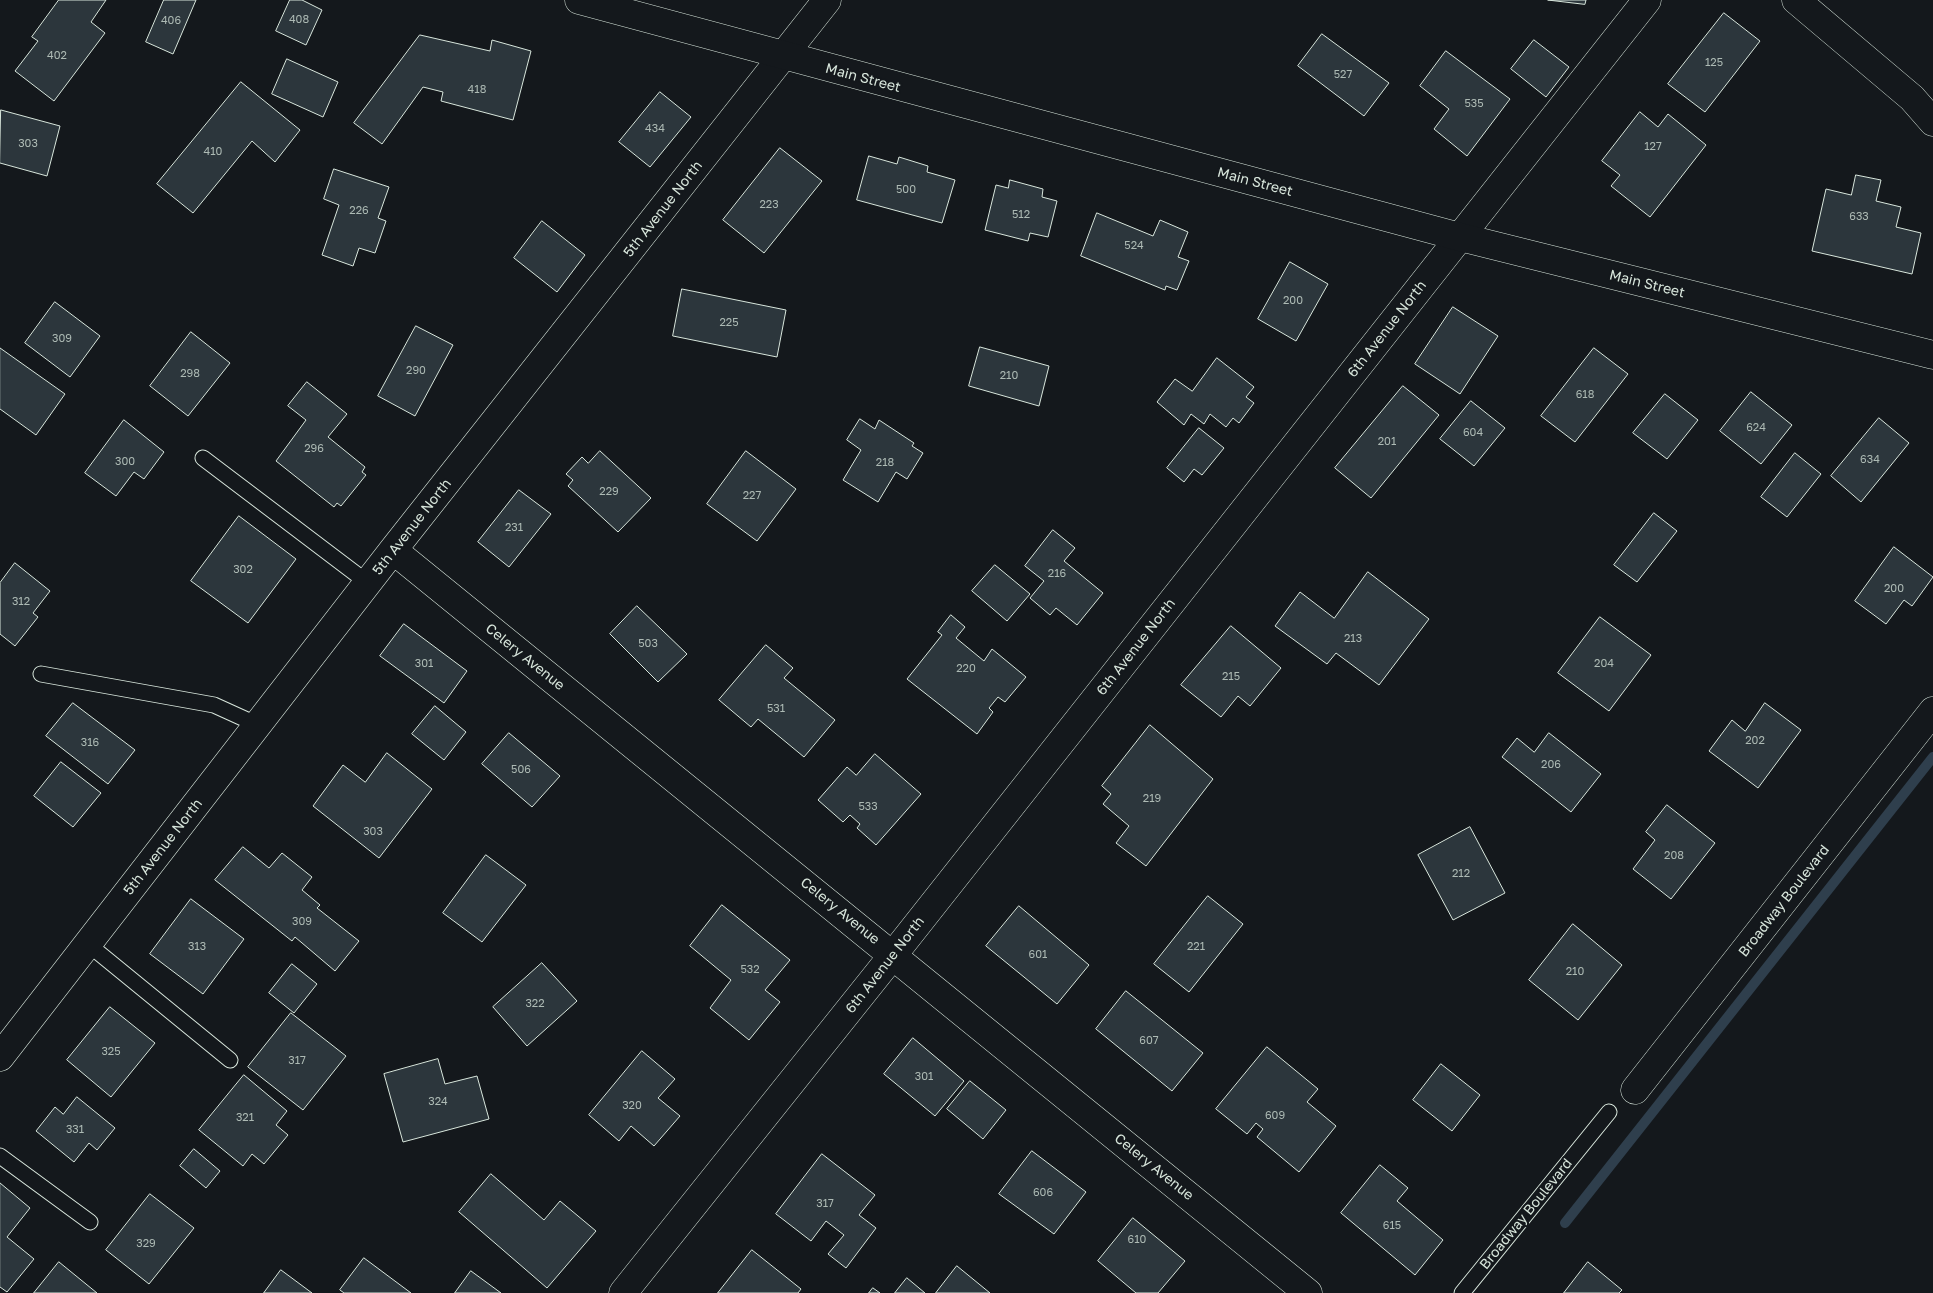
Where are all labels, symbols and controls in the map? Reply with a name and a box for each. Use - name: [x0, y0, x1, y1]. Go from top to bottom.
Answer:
- house number: 408: [289, 13, 309, 27]
- house number: 406: [161, 14, 181, 28]
- house number: 402: [47, 49, 67, 63]
- house number: 125: [1705, 56, 1723, 70]
- street label: Main Street: [824, 60, 902, 96]
- house number: 527: [1334, 68, 1352, 82]
- house number: 418: [468, 83, 486, 97]
- house number: 535: [1464, 97, 1484, 111]
- house number: 434: [645, 122, 665, 136]
- house number: 303: [18, 137, 38, 151]
- house number: 127: [1644, 140, 1662, 154]
- house number: 410: [204, 145, 222, 159]
- street label: 5th Avenue North: [620, 157, 706, 261]
- street label: Main Street: [1216, 164, 1294, 200]
- house number: 500: [896, 183, 916, 197]
- house number: 223: [759, 198, 779, 212]
- house number: 226: [349, 204, 369, 218]
- house number: 512: [1012, 208, 1030, 222]
- house number: 633: [1849, 210, 1869, 224]
- house number: 524: [1124, 239, 1144, 253]
- street label: Main Street: [1607, 267, 1687, 301]
- street label: 6th Avenue North: [1344, 277, 1430, 381]
- house number: 200: [1283, 294, 1303, 308]
- house number: 225: [719, 316, 739, 330]
- house number: 309: [52, 332, 72, 346]
- house number: 290: [406, 364, 426, 378]
- house number: 298: [180, 367, 200, 381]
- house number: 210: [1000, 369, 1018, 383]
- house number: 618: [1576, 388, 1594, 402]
- house number: 624: [1746, 421, 1766, 435]
- house number: 604: [1463, 426, 1483, 440]
- house number: 201: [1378, 435, 1396, 449]
- house number: 296: [304, 442, 324, 456]
- house number: 634: [1860, 453, 1880, 467]
- house number: 300: [115, 455, 135, 469]
- house number: 218: [876, 456, 894, 470]
- street label: 5th Avenue North: [369, 475, 455, 579]
- house number: 229: [599, 485, 619, 499]
- house number: 227: [743, 489, 761, 503]
- house number: 231: [505, 521, 523, 535]
- house number: 302: [233, 563, 253, 577]
- house number: 216: [1048, 567, 1066, 581]
- house number: 200: [1884, 582, 1904, 596]
- house number: 312: [12, 595, 30, 609]
- street label: 6th Avenue North: [1093, 595, 1179, 699]
- street label: Celery Avenue: [482, 620, 568, 694]
- house number: 213: [1344, 632, 1362, 646]
- house number: 503: [638, 637, 658, 651]
- house number: 301: [415, 657, 433, 671]
- house number: 204: [1594, 657, 1614, 671]
- house number: 220: [956, 662, 976, 676]
- house number: 215: [1222, 670, 1240, 684]
- house number: 531: [767, 702, 785, 716]
- house number: 202: [1745, 734, 1765, 748]
- house number: 316: [81, 736, 99, 750]
- house number: 206: [1541, 758, 1561, 772]
- house number: 506: [511, 763, 531, 777]
- house number: 219: [1143, 792, 1161, 806]
- street label: 5th Avenue North: [120, 795, 206, 899]
- house number: 533: [858, 800, 878, 814]
- house number: 303: [363, 825, 383, 839]
- street label: Broadway Boulevard: [1735, 842, 1833, 960]
- house number: 208: [1664, 849, 1684, 863]
- house number: 212: [1452, 867, 1470, 881]
- street label: Celery Avenue: [797, 874, 883, 948]
- street label: 6th Avenue North: [842, 913, 928, 1017]
- house number: 309: [292, 915, 312, 929]
- house number: 313: [188, 940, 206, 954]
- house number: 221: [1187, 940, 1205, 954]
- house number: 601: [1029, 948, 1047, 962]
- house number: 532: [740, 963, 760, 977]
- house number: 210: [1566, 965, 1584, 979]
- house number: 322: [525, 997, 545, 1011]
- house number: 607: [1139, 1034, 1159, 1048]
- house number: 325: [101, 1045, 121, 1059]
- house number: 317: [288, 1054, 306, 1068]
- house number: 301: [915, 1070, 933, 1084]
- house number: 324: [428, 1095, 448, 1109]
- house number: 320: [622, 1099, 642, 1113]
- house number: 609: [1265, 1109, 1285, 1123]
- house number: 321: [236, 1111, 254, 1125]
- house number: 331: [66, 1123, 84, 1137]
- street label: Celery Avenue: [1111, 1130, 1197, 1204]
- street label: Broadway Boulevard: [1476, 1155, 1576, 1273]
- house number: 606: [1033, 1186, 1053, 1200]
- house number: 317: [816, 1197, 834, 1211]
- house number: 615: [1383, 1219, 1401, 1233]
- house number: 610: [1128, 1233, 1146, 1247]
- house number: 329: [136, 1237, 156, 1251]

